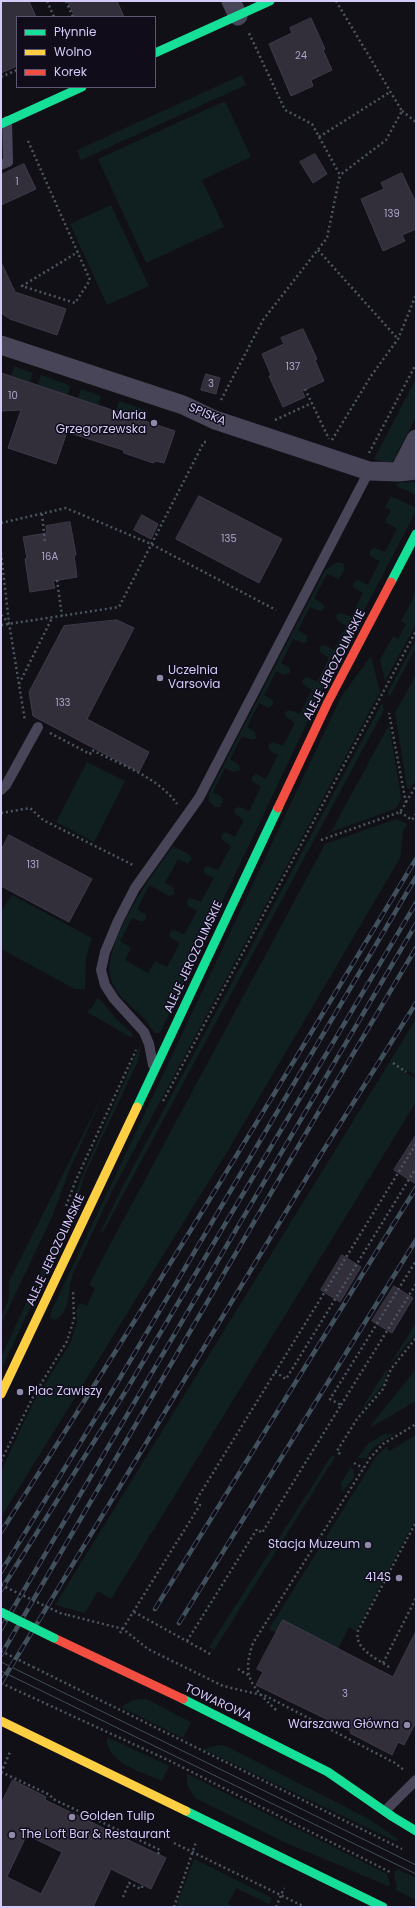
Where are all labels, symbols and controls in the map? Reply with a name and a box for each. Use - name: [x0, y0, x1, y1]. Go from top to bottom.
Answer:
- legend: [16, 16, 156, 88]
- text: Płynnie: [54, 23, 96, 40]
- text: Wolno: [54, 43, 92, 60]
- house number: 24: [295, 50, 307, 62]
- text: Korek: [54, 63, 87, 80]
- house number: 1: [15, 176, 19, 188]
- house number: 139: [384, 208, 400, 220]
- house number: 137: [286, 361, 300, 373]
- house number: 3: [208, 378, 214, 390]
- house number: 10: [8, 390, 18, 402]
- street label: SPISKA: [186, 401, 228, 429]
- place label: Maria Grzegorzewska: [56, 409, 146, 437]
- marker: Maria Grzegorzewska: [149, 418, 159, 428]
- house number: 135: [221, 533, 237, 545]
- house number: 16A: [42, 551, 58, 563]
- street label: ALEJE JEROZOLIMSKIE: [301, 607, 369, 723]
- place label: Uczelnia Varsovia: [168, 664, 220, 692]
- marker: Uczelnia Varsovia: [155, 673, 165, 683]
- house number: 133: [56, 697, 70, 709]
- house number: 131: [27, 859, 39, 871]
- street label: ALEJE JEROZOLIMSKIE: [162, 899, 226, 1015]
- street label: ALEJE JEROZOLIMSKIE: [24, 1192, 88, 1308]
- place label: Plac Zawiszy: [28, 1385, 102, 1399]
- marker: Plac Zawiszy: [15, 1387, 25, 1397]
- place label: Stacja Muzeum: [268, 1538, 360, 1552]
- marker: Stacja Muzeum: [363, 1540, 373, 1550]
- place label: 414S: [365, 1571, 391, 1585]
- marker: 414S: [394, 1573, 404, 1583]
- street label: TOWAROWA: [182, 1681, 254, 1725]
- house number: 3: [342, 1688, 348, 1700]
- place label: Warszawa Główna: [288, 1718, 399, 1732]
- marker: Warszawa Główna: [402, 1720, 412, 1730]
- place label: Golden Tulip: [80, 1810, 155, 1824]
- marker: Golden Tulip: [67, 1812, 77, 1822]
- place label: The Loft Bar & Restaurant: [20, 1828, 170, 1842]
- marker: The Loft Bar & Restaurant: [7, 1830, 17, 1840]

